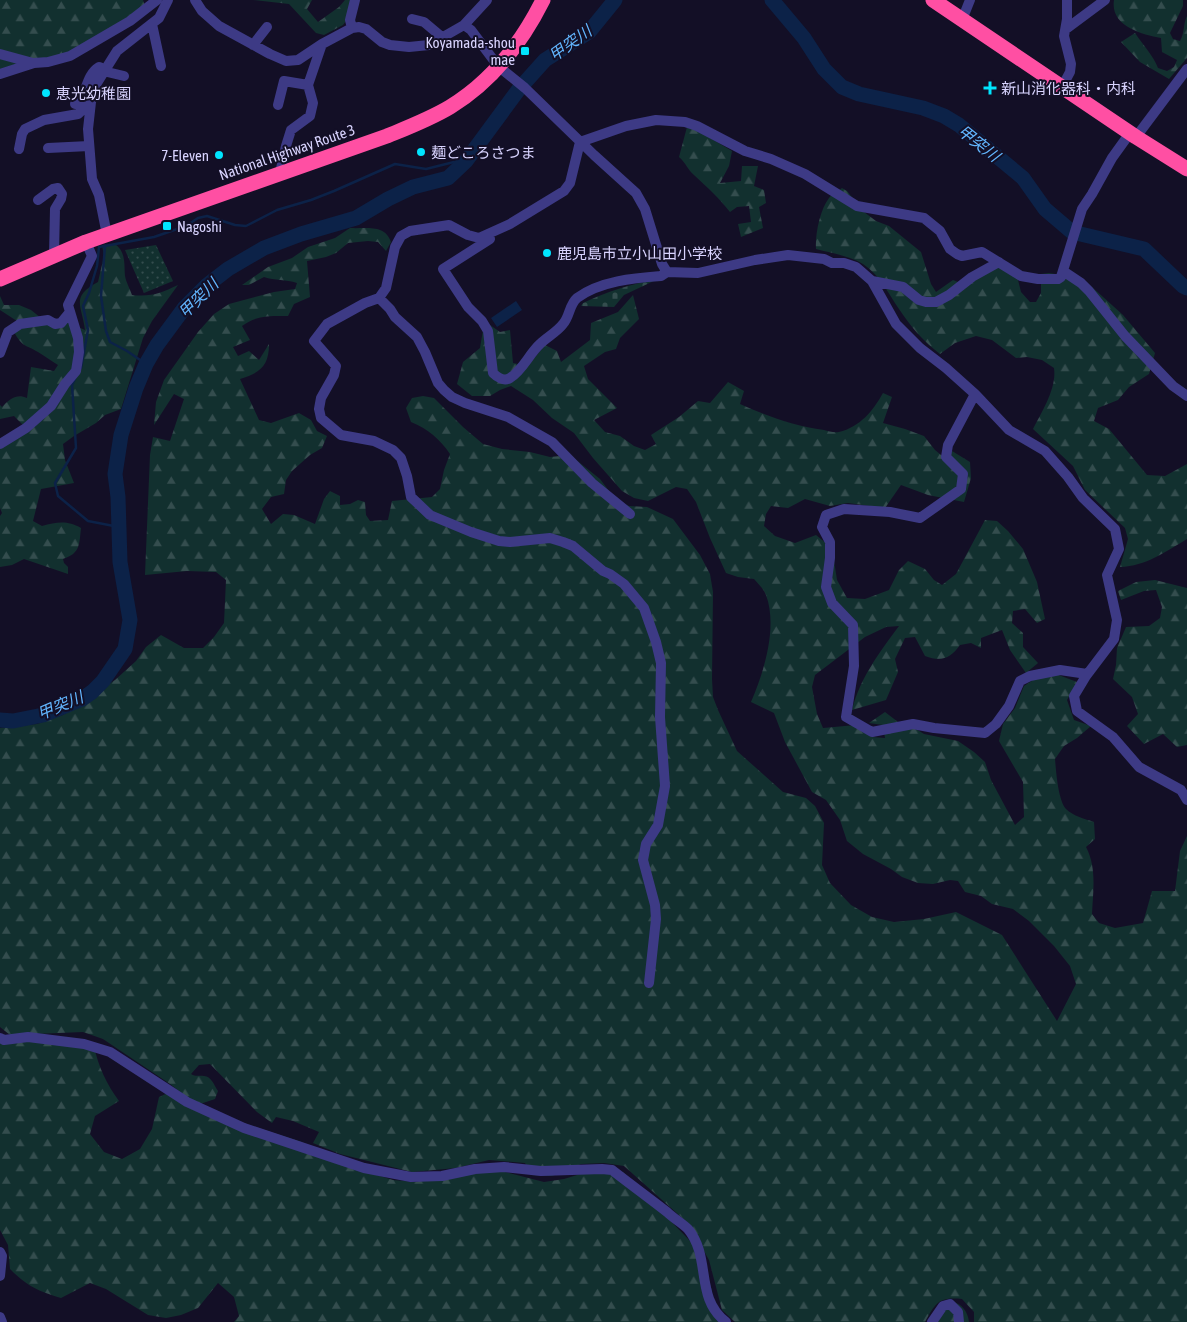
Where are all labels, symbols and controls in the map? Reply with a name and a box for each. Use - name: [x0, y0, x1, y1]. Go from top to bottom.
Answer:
- water label: 甲突川: [545, 20, 596, 64]
- place label: Koyamada-shou mae: [426, 34, 515, 68]
- marker: Koyamada-shou mae: [519, 45, 531, 57]
- place label: 新山消化器科・内科: [1001, 80, 1136, 97]
- marker: 新山消化器科・内科: [983, 81, 997, 95]
- place label: 恵光幼稚園: [56, 85, 131, 102]
- marker: 恵光幼稚園: [40, 87, 52, 99]
- street label: National Highway Route 3: [217, 121, 357, 183]
- water label: 甲突川: [955, 121, 1005, 166]
- place label: 麺どころさつま: [431, 144, 536, 161]
- marker: 麺どころさつま: [415, 146, 427, 158]
- place label: 7-Eleven: [161, 147, 209, 164]
- marker: 7-Eleven: [213, 149, 225, 161]
- place label: Nagoshi: [177, 218, 222, 235]
- marker: Nagoshi: [161, 220, 173, 232]
- place label: 鹿児島市立小山田小学校: [557, 245, 722, 262]
- marker: 鹿児島市立小山田小学校: [541, 247, 553, 259]
- water label: 甲突川: [175, 273, 223, 321]
- water label: 甲突川: [34, 687, 87, 723]

